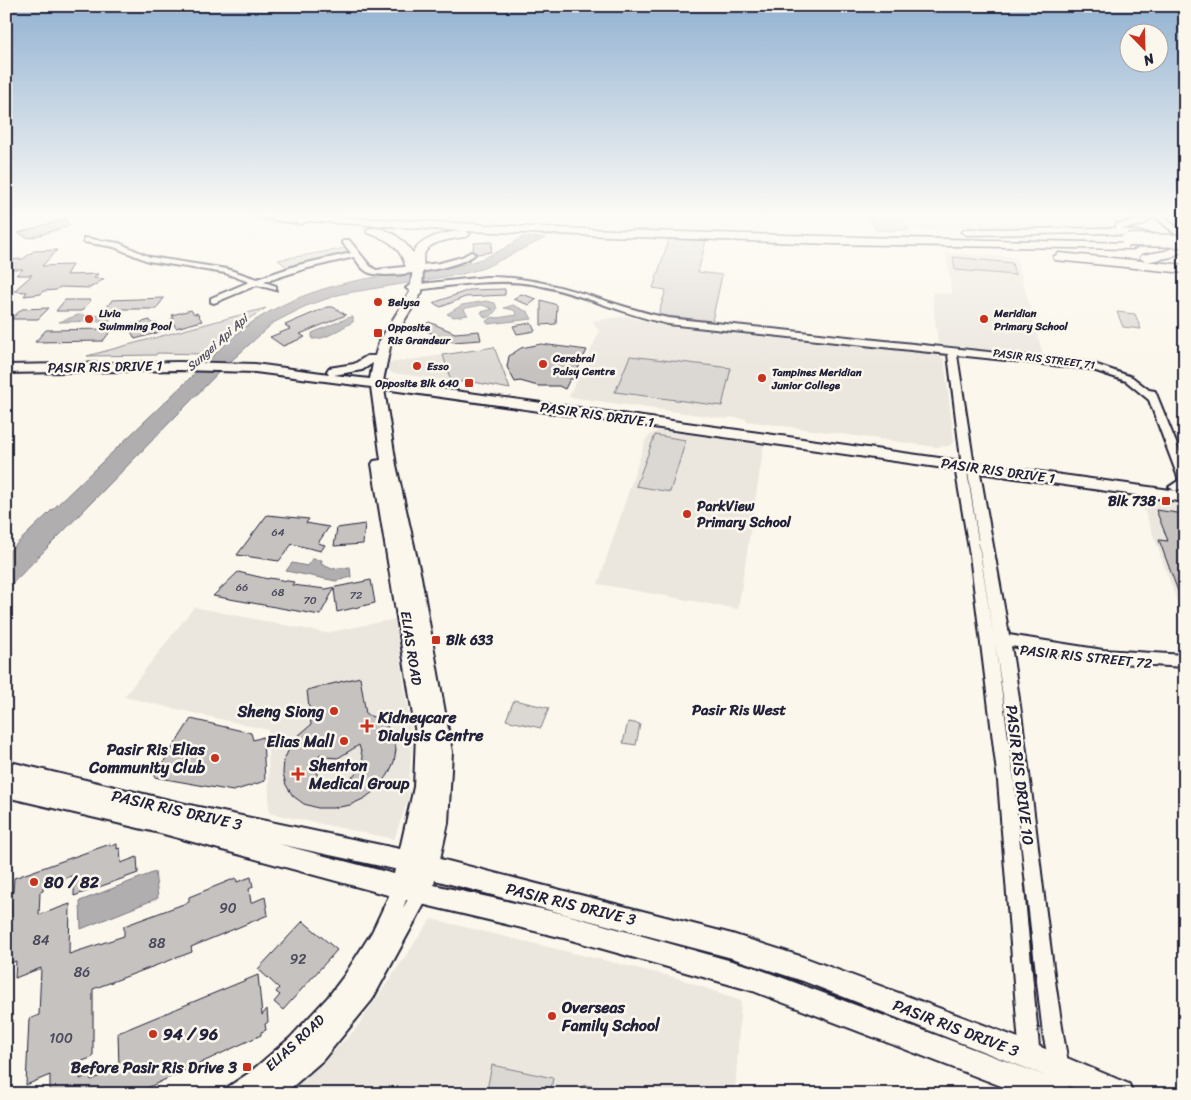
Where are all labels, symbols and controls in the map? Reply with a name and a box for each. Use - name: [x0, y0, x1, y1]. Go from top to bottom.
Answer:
- north arrow: [1118, 22, 1168, 72]
- text: N: [1139, 46, 1159, 73]
- place label: Belysa: [388, 293, 420, 312]
- marker: Belysa: [372, 296, 384, 308]
- place label: Livia Swimming Pool: [98, 304, 173, 336]
- place label: Meridian Primary School: [993, 304, 1069, 336]
- water label: Sungei Api Api: [181, 307, 255, 377]
- marker: Livia Swimming Pool: [83, 313, 95, 325]
- marker: Meridian Primary School: [978, 313, 990, 325]
- place label: Opposite Ris Grandeur: [387, 318, 451, 350]
- marker: Opposite Ris Grandeur: [372, 327, 384, 339]
- street label: PASIR RIS STREET 71: [992, 343, 1096, 375]
- place label: Cerebral Palsy Centre: [552, 349, 616, 381]
- street label: PASIR RIS DRIVE 1: [47, 353, 163, 381]
- place label: Esso: [427, 357, 449, 376]
- marker: Cerebral Palsy Centre: [537, 358, 549, 370]
- marker: Esso: [411, 360, 423, 372]
- place label: Tampines Meridian Junior College: [771, 363, 862, 395]
- marker: Tampines Meridian Junior College: [756, 372, 768, 384]
- place label: Opposite Blk 640: [374, 374, 459, 393]
- marker: Opposite Blk 640: [463, 377, 475, 389]
- street label: PASIR RIS DRIVE 1: [538, 395, 656, 435]
- street label: PASIR RIS DRIVE 1: [939, 451, 1057, 491]
- place label: Blk 738: [1108, 489, 1157, 514]
- place label: ParkView Primary School: [697, 494, 792, 535]
- marker: Blk 738: [1160, 495, 1172, 507]
- marker: ParkView Primary School: [681, 508, 693, 520]
- house number: 64: [271, 523, 285, 542]
- house number: 66: [236, 578, 248, 597]
- house number: 68: [272, 583, 285, 602]
- house number: 72: [350, 586, 363, 605]
- house number: 70: [303, 591, 317, 610]
- street label: ELIAS ROAD: [393, 609, 429, 688]
- place label: Blk 633: [446, 628, 494, 653]
- marker: Blk 633: [430, 634, 442, 646]
- street label: PASIR RIS STREET 72: [1019, 638, 1153, 676]
- place label: Sheng Siong: [236, 697, 325, 726]
- district label: Pasir Ris West: [692, 697, 787, 723]
- place label: Kidneycare Dialysis Centre: [377, 703, 484, 750]
- street label: PASIR RIS DRIVE 10: [997, 703, 1043, 847]
- marker: Sheng Siong: [328, 705, 340, 717]
- marker: Kidneycare Dialysis Centre: [360, 719, 374, 733]
- place label: Elias Mall: [266, 727, 335, 756]
- place label: Pasir Ris Elias Community Club: [88, 735, 206, 782]
- marker: Elias Mall: [338, 735, 350, 747]
- place label: Shenton Medical Group: [308, 751, 410, 798]
- marker: Pasir Ris Elias Community Club: [209, 752, 221, 764]
- marker: Shenton Medical Group: [291, 767, 305, 781]
- street label: PASIR RIS DRIVE 3: [109, 781, 245, 839]
- place label: 80 / 82: [43, 868, 100, 897]
- street label: PASIR RIS DRIVE 3: [503, 874, 639, 934]
- marker: 80 / 82: [28, 876, 40, 888]
- house number: 90: [219, 896, 237, 921]
- house number: 84: [32, 928, 50, 953]
- house number: 88: [149, 931, 166, 956]
- house number: 92: [290, 947, 306, 972]
- house number: 86: [74, 960, 90, 985]
- street label: PASIR RIS DRIVE 3: [889, 991, 1024, 1065]
- place label: Overseas Family School: [561, 993, 661, 1040]
- street label: ELIAS ROAD: [259, 1008, 331, 1078]
- marker: Overseas Family School: [546, 1010, 558, 1022]
- place label: 94 / 96: [163, 1020, 218, 1049]
- house number: 100: [49, 1026, 73, 1051]
- marker: 94 / 96: [147, 1028, 159, 1040]
- place label: Before Pasir Ris Drive 3: [71, 1053, 237, 1082]
- marker: Before Pasir Ris Drive 3: [241, 1061, 253, 1073]

